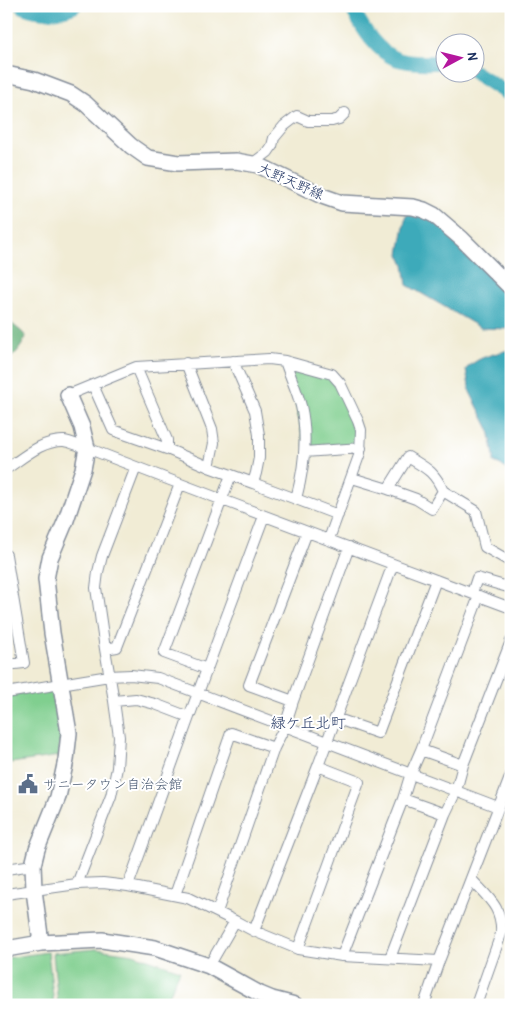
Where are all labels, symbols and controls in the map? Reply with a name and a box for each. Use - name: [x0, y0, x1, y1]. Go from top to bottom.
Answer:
- north arrow: [434, 32, 484, 82]
- text: N: [464, 51, 483, 62]
- street label: 大野天野線: [255, 158, 327, 203]
- district label: 緑ケ丘北町: [270, 712, 346, 733]
- public building icon: サニータウン自治会館: [17, 773, 39, 795]
- place label: サニータウン自治会館: [43, 774, 182, 793]

